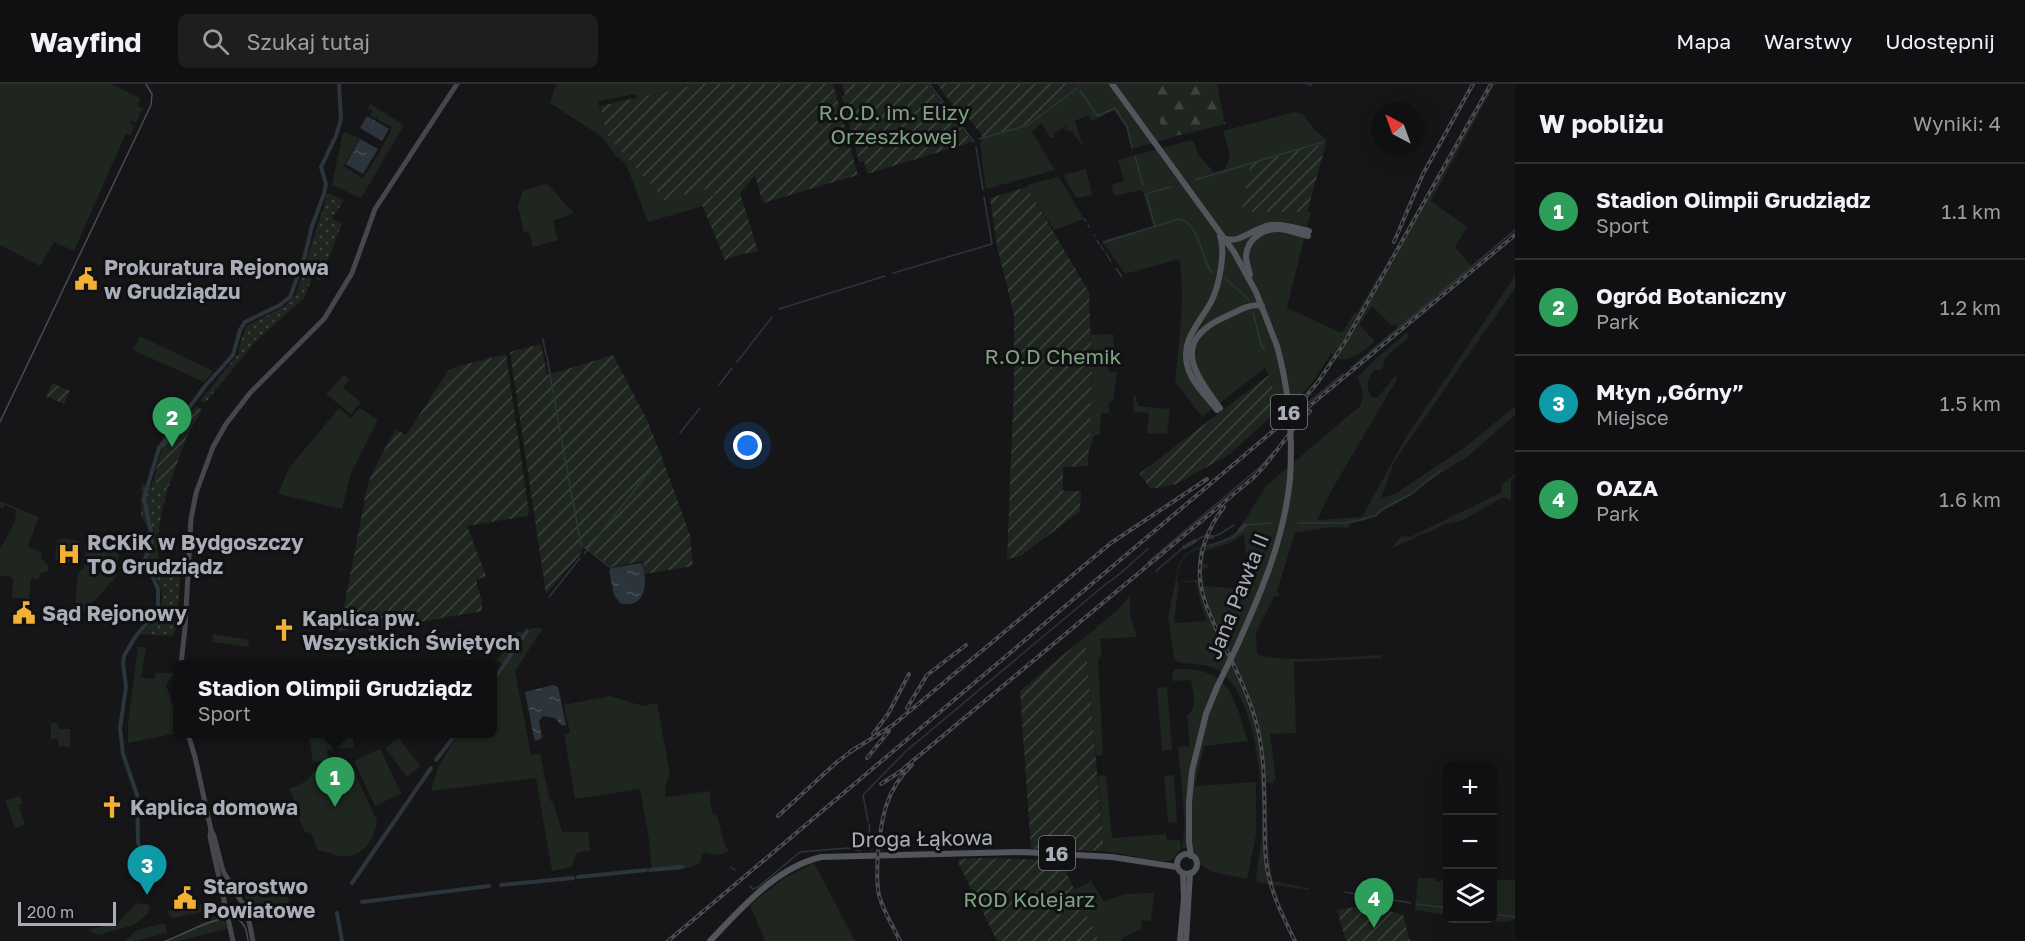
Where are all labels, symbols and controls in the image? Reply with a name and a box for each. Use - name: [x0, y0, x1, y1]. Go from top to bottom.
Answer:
- search box: [178, 14, 598, 68]
- text: Wayfind: [30, 25, 142, 58]
- icon: search: [199, 25, 232, 58]
- text: Szukaj tutaj: [247, 28, 370, 55]
- text: Mapa: [1676, 28, 1731, 54]
- text: Warstwy: [1764, 28, 1852, 54]
- text: Udostępnij: [1885, 28, 1995, 54]
- park label: R.O.D. im. Elizy Orzeszkowej: [818, 99, 970, 149]
- north arrow: [1371, 102, 1425, 156]
- text: W pobliżu: [1539, 108, 1664, 139]
- text: Wyniki: 4: [1913, 111, 2001, 135]
- text: Stadion Olimpii Grudziądz: [1596, 186, 1870, 213]
- text: 1: [1553, 199, 1564, 223]
- text: 1.1 km: [1942, 199, 2001, 223]
- text: Sport: [1596, 213, 1649, 237]
- place label: Prokuratura Rejonowa w Grudziądzu: [104, 254, 329, 304]
- public building icon: Prokuratura Rejonowa w Grudziądzu: [73, 266, 99, 292]
- text: Ogród Botaniczny: [1596, 282, 1787, 309]
- text: 2: [1552, 295, 1565, 319]
- text: 1.2 km: [1940, 295, 2001, 319]
- text: Park: [1596, 309, 1639, 333]
- park label: R.O.D Chemik: [985, 343, 1122, 369]
- text: Młyn „Górny”: [1596, 378, 1744, 405]
- text: 3: [1552, 391, 1565, 415]
- text: 1.5 km: [1940, 391, 2001, 415]
- road number: 16: [1271, 395, 1307, 429]
- pin: 2: [152, 398, 192, 447]
- text: Miejsce: [1596, 405, 1669, 429]
- your location: [733, 431, 762, 460]
- text: OAZA: [1596, 474, 1658, 501]
- text: 4: [1552, 487, 1565, 511]
- text: 1.6 km: [1939, 487, 2001, 511]
- text: Park: [1596, 501, 1639, 525]
- place label: RCKiK w Bydgoszczy TO Grudziądz: [87, 529, 304, 579]
- street label: Jana Pawła II: [1200, 529, 1274, 663]
- hospital icon: RCKiK w Bydgoszczy TO Grudziądz: [56, 541, 82, 567]
- public building icon: Sąd Rejonowy: [11, 600, 37, 626]
- place label: Sąd Rejonowy: [42, 600, 187, 626]
- place label: Kaplica pw. Wszystkich Świętych: [302, 605, 520, 655]
- church icon: Kaplica pw. Wszystkich Świętych: [271, 617, 297, 643]
- popup: [173, 660, 497, 738]
- text: Stadion Olimpii Grudziądz: [198, 674, 472, 701]
- text: Sport: [198, 701, 251, 725]
- pin: 1: [316, 758, 354, 807]
- map controls: [1443, 761, 1497, 923]
- button: +: [1443, 761, 1497, 815]
- church icon: Kaplica domowa: [99, 794, 125, 820]
- place label: Kaplica domowa: [130, 794, 298, 820]
- button: −: [1443, 815, 1497, 869]
- street label: Droga Łąkowa: [851, 824, 993, 852]
- road number: 16: [1039, 836, 1075, 870]
- pin: 3: [128, 846, 166, 895]
- button: layers: [1443, 869, 1497, 923]
- place label: Starostwo Powiatowe: [203, 873, 315, 923]
- pin: 4: [1354, 878, 1394, 928]
- public building icon: Starostwo Powiatowe: [172, 885, 198, 911]
- park label: ROD Kolejarz: [963, 886, 1095, 912]
- scale bar: [18, 899, 116, 926]
- text: 200 m: [27, 902, 74, 922]

